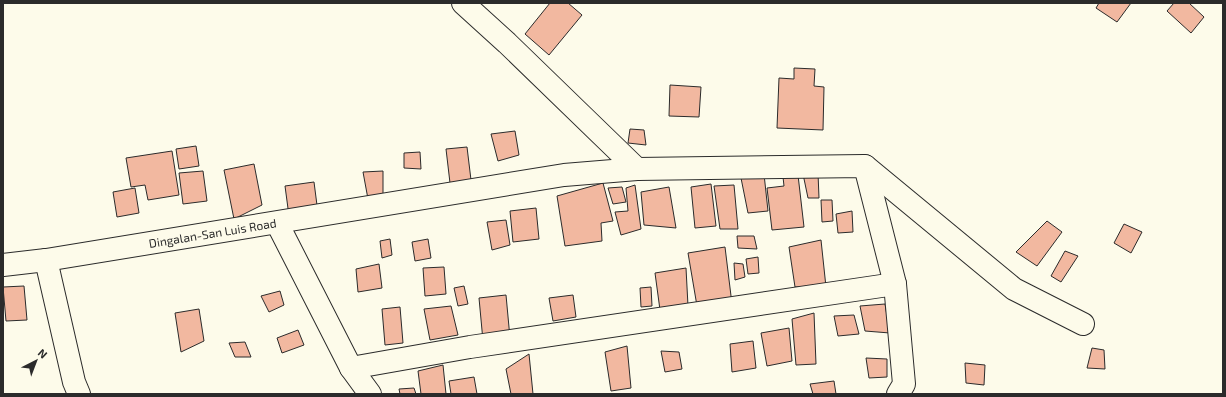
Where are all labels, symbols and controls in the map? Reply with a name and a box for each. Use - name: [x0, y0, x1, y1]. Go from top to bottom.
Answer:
- street label: Dingalan-San Luis Road: [148, 215, 277, 250]
- north arrow: [16, 341, 56, 381]
- text: N: [36, 346, 50, 361]

